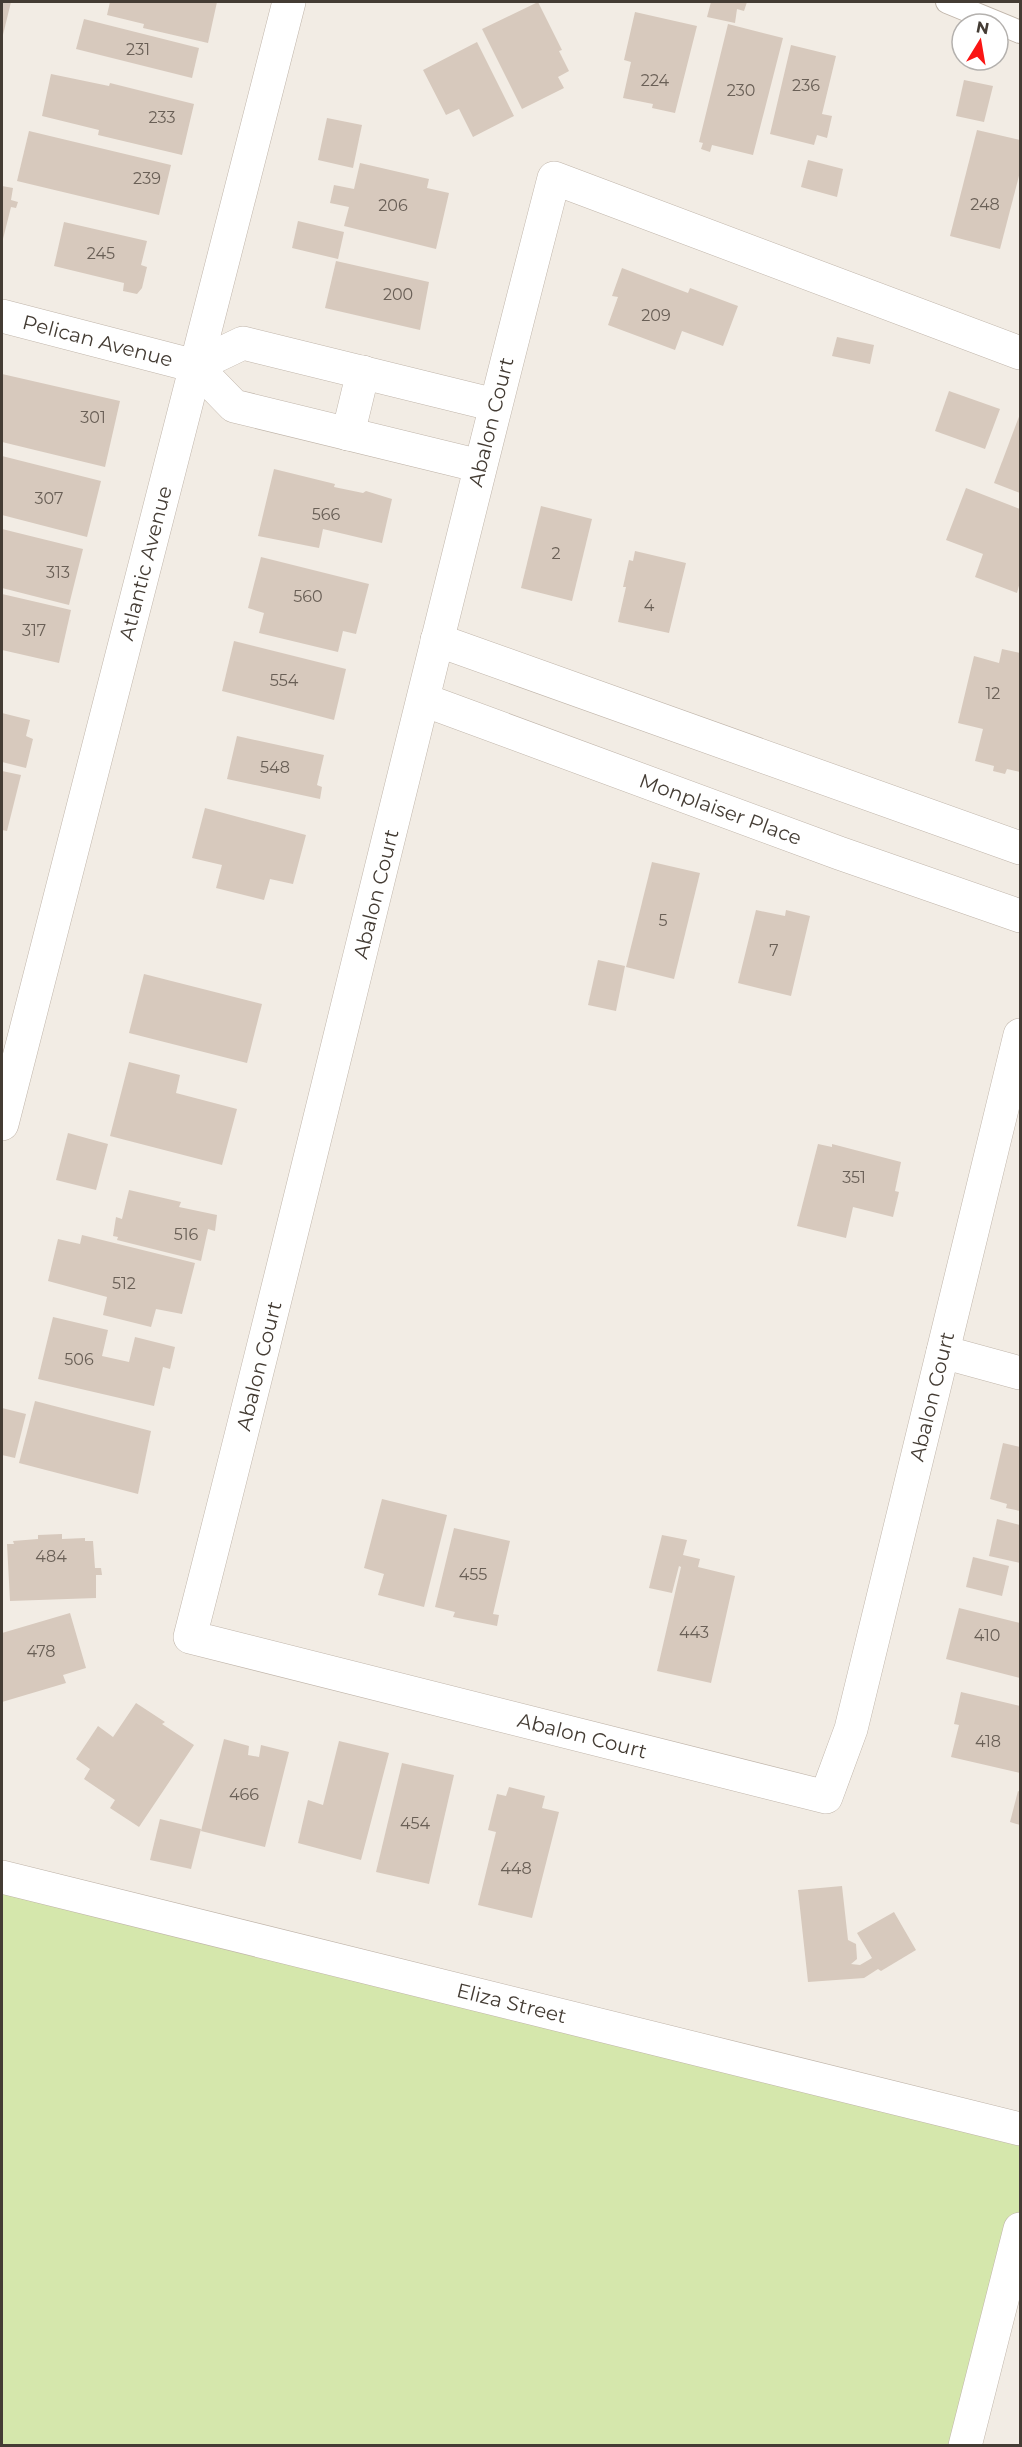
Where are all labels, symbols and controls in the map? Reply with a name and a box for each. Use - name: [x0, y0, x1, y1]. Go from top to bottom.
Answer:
- north arrow: [950, 12, 1010, 72]
- text: N: [975, 17, 991, 38]
- house number: 231: [126, 40, 150, 59]
- house number: 224: [641, 71, 670, 90]
- house number: 236: [792, 76, 820, 95]
- house number: 230: [727, 81, 755, 100]
- house number: 233: [148, 108, 176, 127]
- house number: 239: [133, 169, 161, 188]
- house number: 248: [970, 195, 1000, 214]
- house number: 206: [378, 196, 408, 215]
- house number: 245: [87, 244, 115, 263]
- house number: 200: [383, 285, 413, 304]
- house number: 209: [641, 306, 671, 325]
- street label: Pelican Avenue: [20, 310, 176, 372]
- street label: Abalon Court: [463, 355, 519, 489]
- house number: 301: [80, 408, 106, 427]
- street label: Atlantic Avenue: [114, 483, 177, 643]
- house number: 307: [35, 489, 63, 508]
- house number: 566: [312, 505, 341, 524]
- house number: 2: [551, 544, 561, 563]
- house number: 313: [46, 563, 70, 582]
- house number: 560: [293, 587, 323, 606]
- house number: 4: [644, 596, 655, 615]
- house number: 317: [22, 621, 46, 640]
- house number: 554: [270, 671, 299, 690]
- house number: 12: [986, 684, 1000, 703]
- house number: 548: [260, 758, 290, 777]
- street label: Monplaiser Place: [636, 768, 805, 850]
- street label: Abalon Court: [348, 827, 404, 961]
- house number: 5: [658, 911, 668, 930]
- house number: 7: [769, 941, 779, 960]
- house number: 351: [842, 1168, 866, 1187]
- house number: 516: [174, 1225, 199, 1244]
- house number: 512: [112, 1274, 136, 1293]
- street label: Abalon Court: [231, 1299, 287, 1433]
- street label: Abalon Court: [905, 1329, 959, 1464]
- house number: 506: [64, 1350, 94, 1369]
- house number: 484: [35, 1547, 67, 1566]
- house number: 455: [459, 1565, 487, 1584]
- house number: 443: [679, 1623, 709, 1642]
- house number: 410: [974, 1626, 1000, 1645]
- house number: 478: [26, 1642, 56, 1661]
- street label: Abalon Court: [515, 1708, 649, 1763]
- house number: 418: [975, 1732, 1001, 1751]
- house number: 466: [229, 1785, 259, 1804]
- house number: 454: [400, 1814, 431, 1833]
- house number: 448: [500, 1859, 532, 1878]
- street label: Eliza Street: [454, 1978, 569, 2028]

